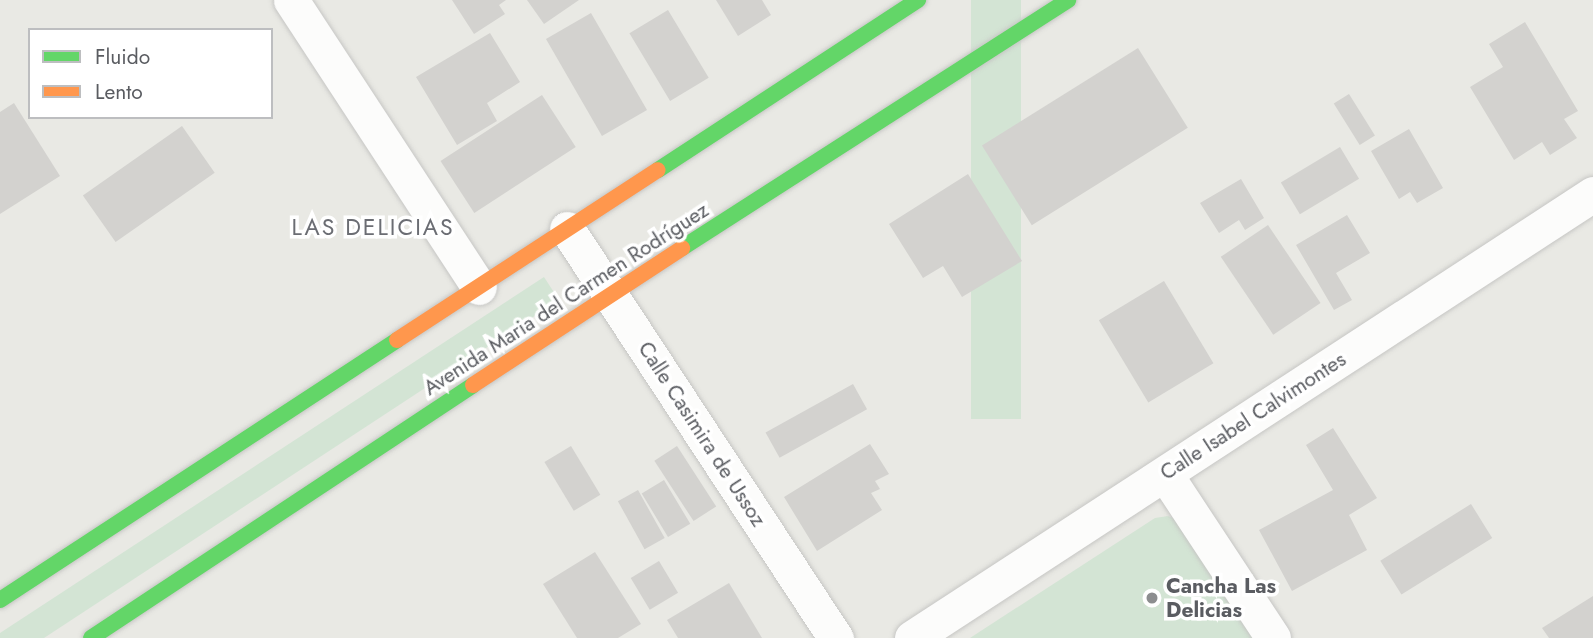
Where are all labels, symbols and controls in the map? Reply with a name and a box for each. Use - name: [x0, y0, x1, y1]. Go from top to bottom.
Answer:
- legend: [28, 28, 273, 119]
- text: Fluido: [95, 42, 150, 72]
- text: Lento: [95, 77, 143, 107]
- street label: Avenida Maria del Carmen Rodríguez: [419, 197, 713, 401]
- district label: LAS DELICIAS: [293, 213, 453, 241]
- street label: Calle Casimira de Ussoz: [633, 337, 771, 531]
- street label: Calle Isabel Calvimontes: [1156, 347, 1350, 485]
- place label: Cancha Las Delicias: [1166, 573, 1276, 623]
- marker: Cancha Las Delicias: [1144, 590, 1160, 606]

